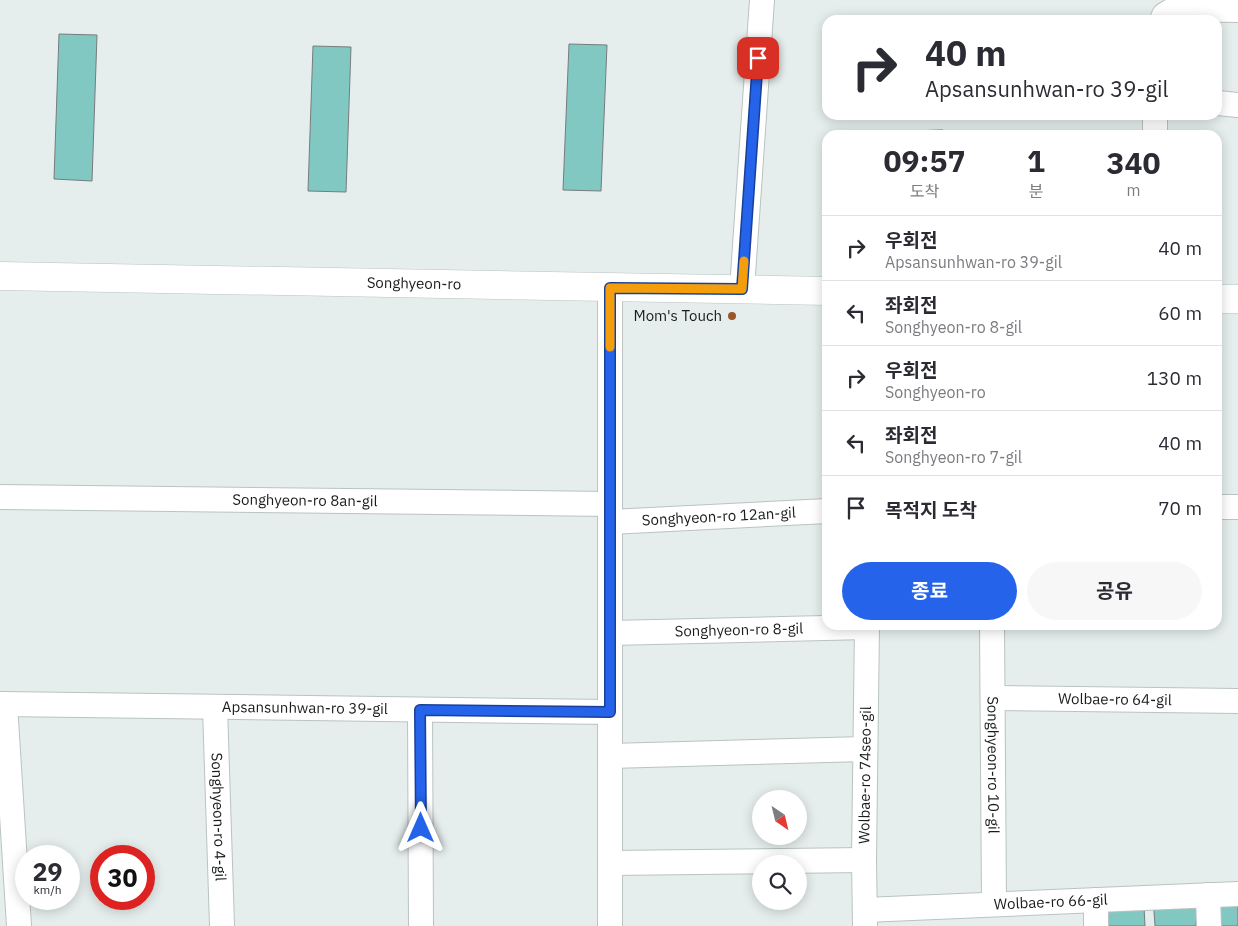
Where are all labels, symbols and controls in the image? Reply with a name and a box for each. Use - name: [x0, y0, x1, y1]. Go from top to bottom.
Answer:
- text: 40 m: [925, 30, 1007, 76]
- icon: right: [842, 35, 907, 100]
- pin: [737, 37, 779, 79]
- icon: arrive: [744, 44, 772, 72]
- text: Apsansunhwan-ro 39-gil: [925, 74, 1168, 103]
- text: 09:57: [884, 141, 965, 180]
- text: 1: [1027, 141, 1045, 180]
- text: 340: [1106, 143, 1160, 182]
- text: m: [1126, 180, 1140, 200]
- text: 도착: [910, 181, 939, 201]
- text: 분: [1029, 181, 1043, 201]
- text: 우회전: [885, 228, 937, 252]
- icon: right: [842, 234, 870, 262]
- text: 40 m: [1158, 236, 1202, 260]
- text: Apsansunhwan-ro 39-gil: [885, 252, 1062, 272]
- street label: Songhyeon-ro: [367, 273, 461, 293]
- text: 좌회전: [885, 293, 937, 317]
- icon: left: [842, 299, 870, 327]
- text: 60 m: [1158, 301, 1202, 325]
- place label: Mom's Touch: [633, 306, 722, 325]
- marker: Mom's Touch: [726, 310, 738, 322]
- text: Songhyeon-ro 8-gil: [885, 317, 1022, 337]
- text: 우회전: [885, 358, 937, 382]
- icon: right: [842, 364, 870, 392]
- text: 130 m: [1147, 366, 1202, 390]
- text: Songhyeon-ro: [885, 382, 986, 402]
- text: 좌회전: [885, 423, 937, 447]
- icon: left: [842, 429, 870, 457]
- text: 40 m: [1158, 431, 1202, 455]
- text: Songhyeon-ro 7-gil: [885, 447, 1022, 467]
- street label: Songhyeon-ro 8an-gil: [232, 490, 378, 510]
- icon: arrive: [842, 494, 870, 522]
- text: 70 m: [1158, 496, 1202, 520]
- text: 목적지 도착: [885, 498, 977, 522]
- street label: Songhyeon-ro 12an-gil: [641, 503, 796, 529]
- button: 종료: [842, 562, 1017, 620]
- button: 공유: [1027, 562, 1202, 620]
- street label: Songhyeon-ro 8-gil: [674, 618, 804, 640]
- street label: Wolbae-ro 64-gil: [1058, 689, 1172, 709]
- street label: Songhyeon-ro 10-gil: [984, 696, 1003, 834]
- street label: Apsansunhwan-ro 39-gil: [222, 697, 388, 718]
- street label: Wolbae-ro 74seo-gil: [854, 706, 875, 844]
- street label: Songhyeon-ro 4-gil: [207, 752, 231, 882]
- north arrow: [752, 790, 808, 845]
- map controls: [752, 790, 807, 910]
- position arrow: [394, 801, 446, 853]
- speed limit sign: 30: [90, 845, 155, 910]
- text: 29: [32, 855, 63, 888]
- button: search: [752, 855, 807, 910]
- text: km/h: [33, 882, 62, 897]
- street label: Wolbae-ro 66-gil: [993, 890, 1108, 913]

